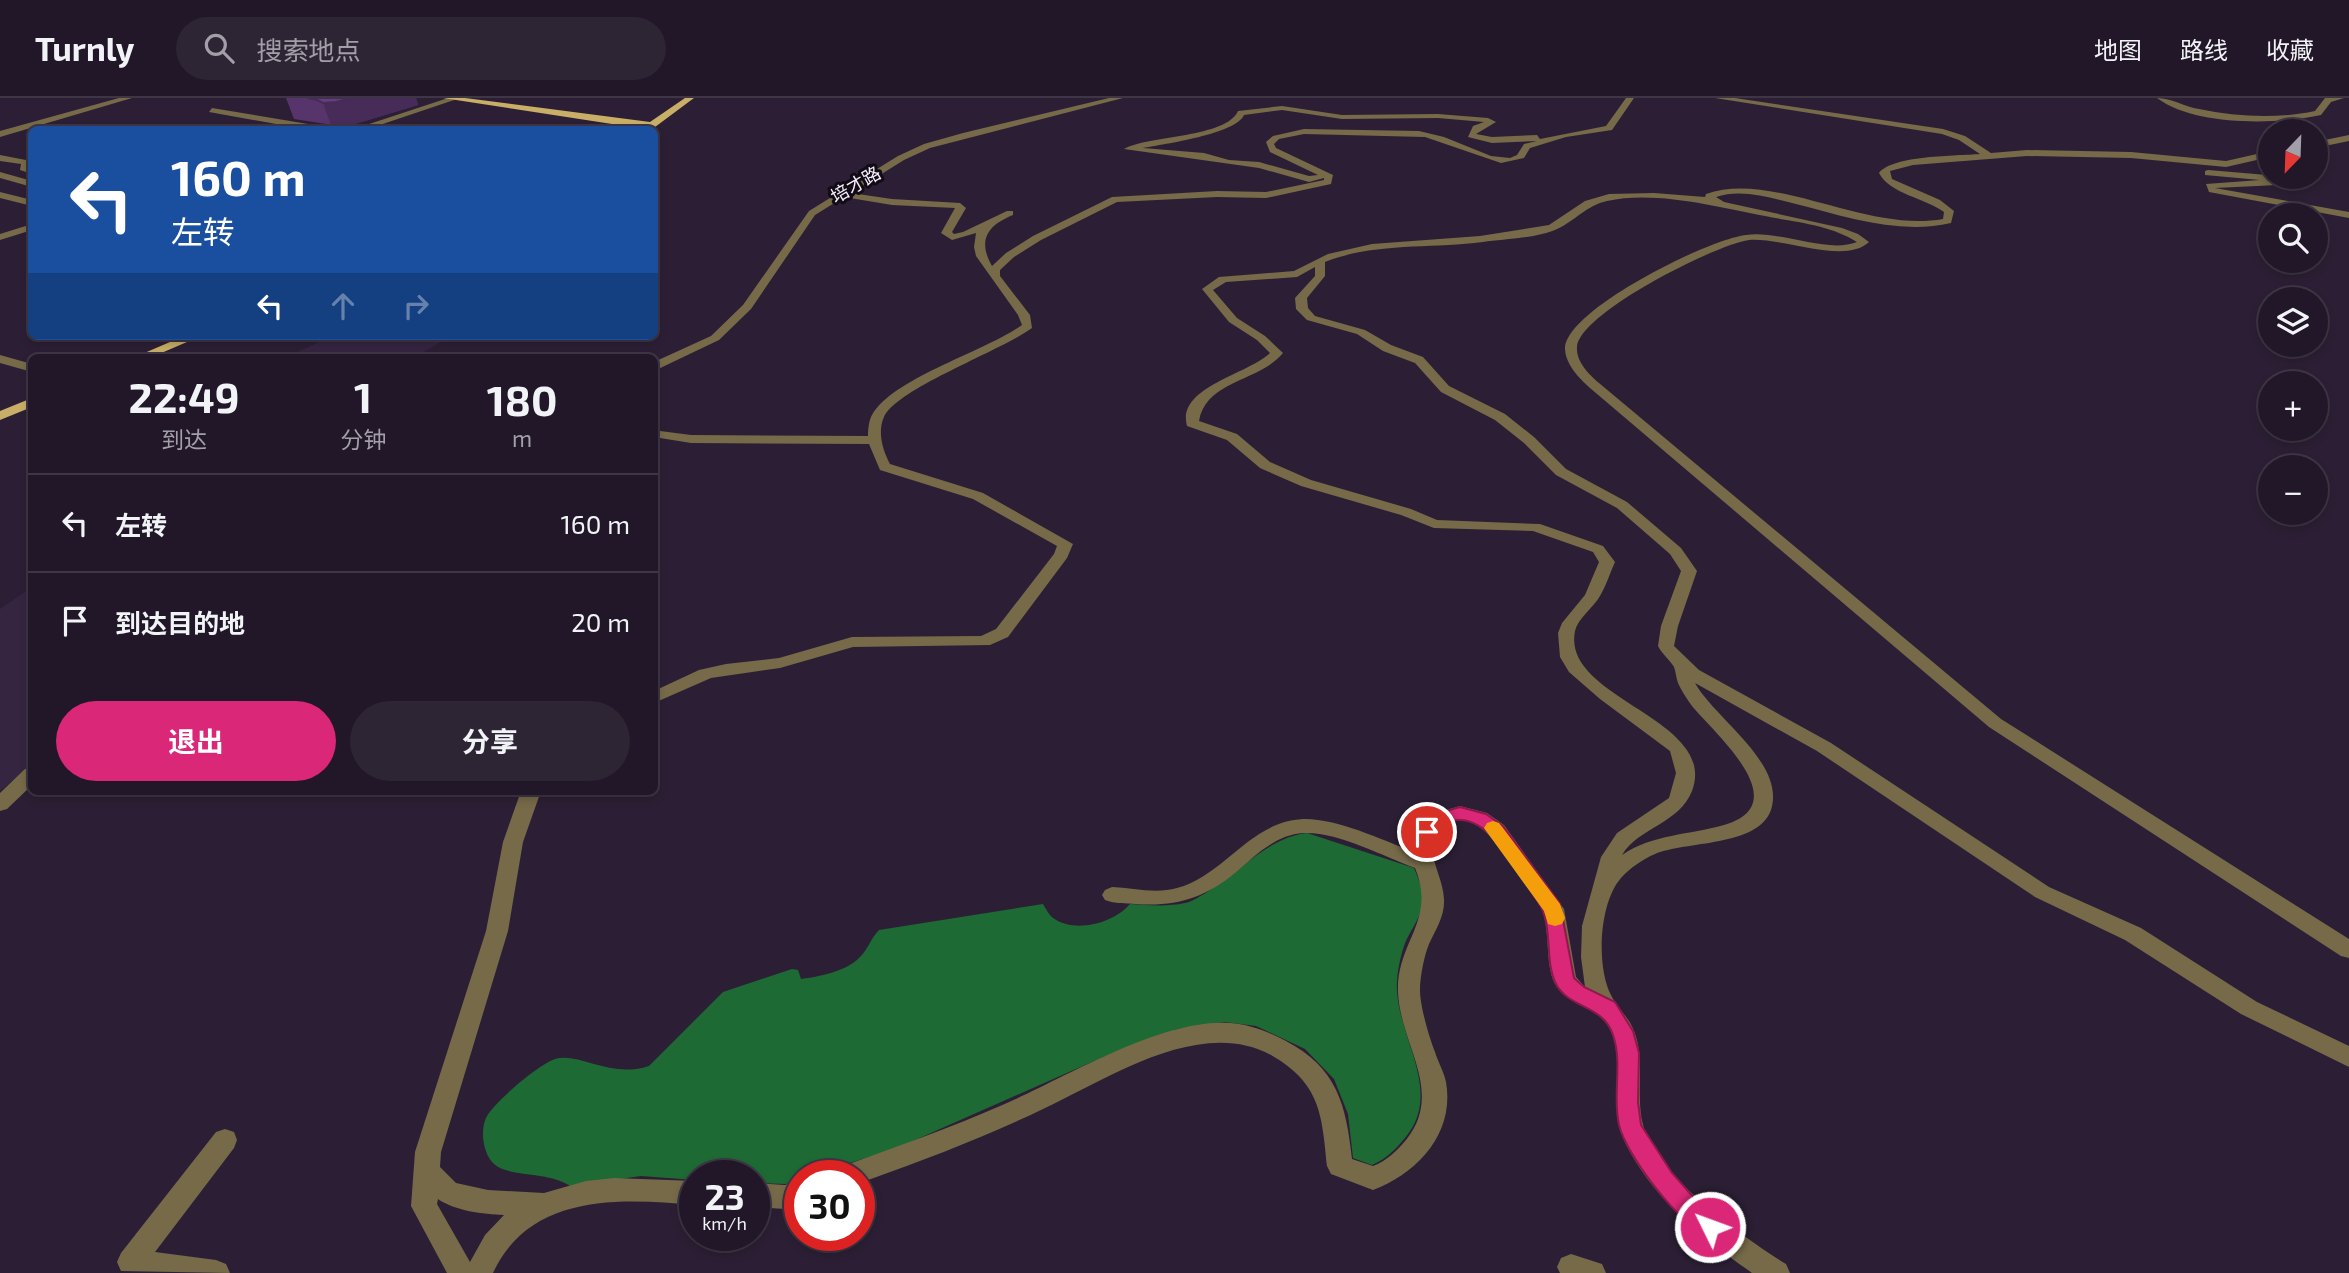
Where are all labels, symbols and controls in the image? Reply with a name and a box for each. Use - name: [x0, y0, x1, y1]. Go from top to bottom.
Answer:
- search box: [176, 17, 666, 80]
- text: Turnly: [35, 28, 134, 68]
- icon: search: [200, 29, 238, 67]
- text: 搜索地点: [256, 34, 360, 65]
- text: 地图: [2094, 35, 2142, 64]
- text: 路线: [2180, 35, 2228, 64]
- text: 收藏: [2266, 35, 2314, 64]
- north arrow: [2258, 119, 2328, 189]
- map controls: [2258, 119, 2328, 525]
- text: 160 m: [171, 147, 306, 206]
- icon: left: [56, 154, 147, 245]
- street label: 培才路: [827, 161, 884, 207]
- button: search: [2258, 203, 2328, 273]
- text: 左转: [171, 212, 235, 250]
- icon: left: [251, 287, 289, 325]
- icon: ahead: [324, 287, 362, 325]
- icon: right: [397, 287, 435, 325]
- button: layers: [2258, 287, 2328, 357]
- text: 22:49: [129, 371, 240, 421]
- text: 1: [354, 371, 372, 421]
- button: +: [2258, 371, 2328, 441]
- text: 180: [487, 374, 557, 424]
- text: m: [512, 424, 532, 452]
- text: 到达: [161, 425, 207, 453]
- text: 分钟: [340, 425, 386, 453]
- button: −: [2258, 455, 2328, 525]
- icon: left: [56, 504, 94, 542]
- text: 160 m: [561, 508, 630, 539]
- text: 左转: [115, 509, 167, 540]
- icon: arrive: [56, 602, 94, 640]
- text: 20 m: [571, 606, 630, 637]
- text: 到达目的地: [115, 607, 245, 638]
- button: 退出: [56, 701, 336, 781]
- button: 分享: [350, 701, 630, 781]
- pin: [1397, 802, 1457, 862]
- icon: arrive: [1408, 813, 1446, 851]
- speed limit sign: 30: [784, 1160, 875, 1251]
- text: 23: [704, 1175, 745, 1217]
- position arrow: [1673, 1190, 1747, 1264]
- text: km/h: [702, 1212, 747, 1234]

